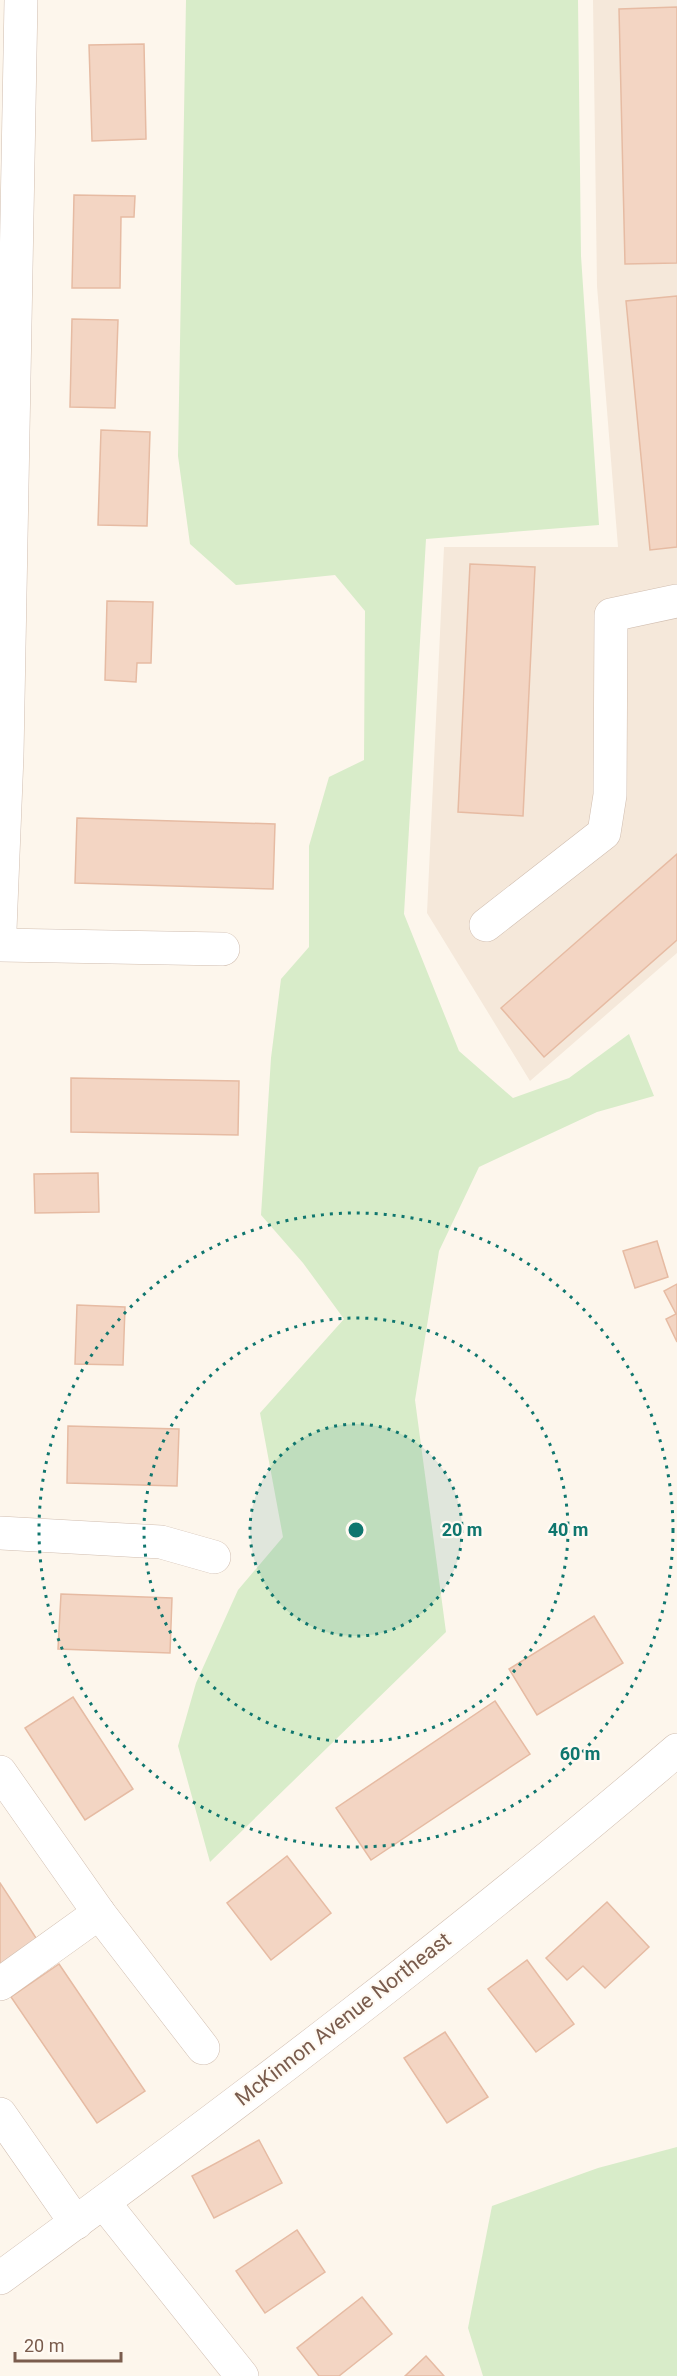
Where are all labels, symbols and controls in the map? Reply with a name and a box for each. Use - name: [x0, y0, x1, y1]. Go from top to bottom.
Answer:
- text: 20 m: [442, 1519, 482, 1540]
- text: 40 m: [548, 1519, 588, 1540]
- centre of rings: [346, 1520, 366, 1540]
- text: 60 m: [560, 1743, 600, 1764]
- street label: McKinnon Avenue Northeast: [231, 1927, 456, 2111]
- scale bar: [15, 2325, 122, 2363]
- text: 20 m: [24, 2335, 64, 2356]

